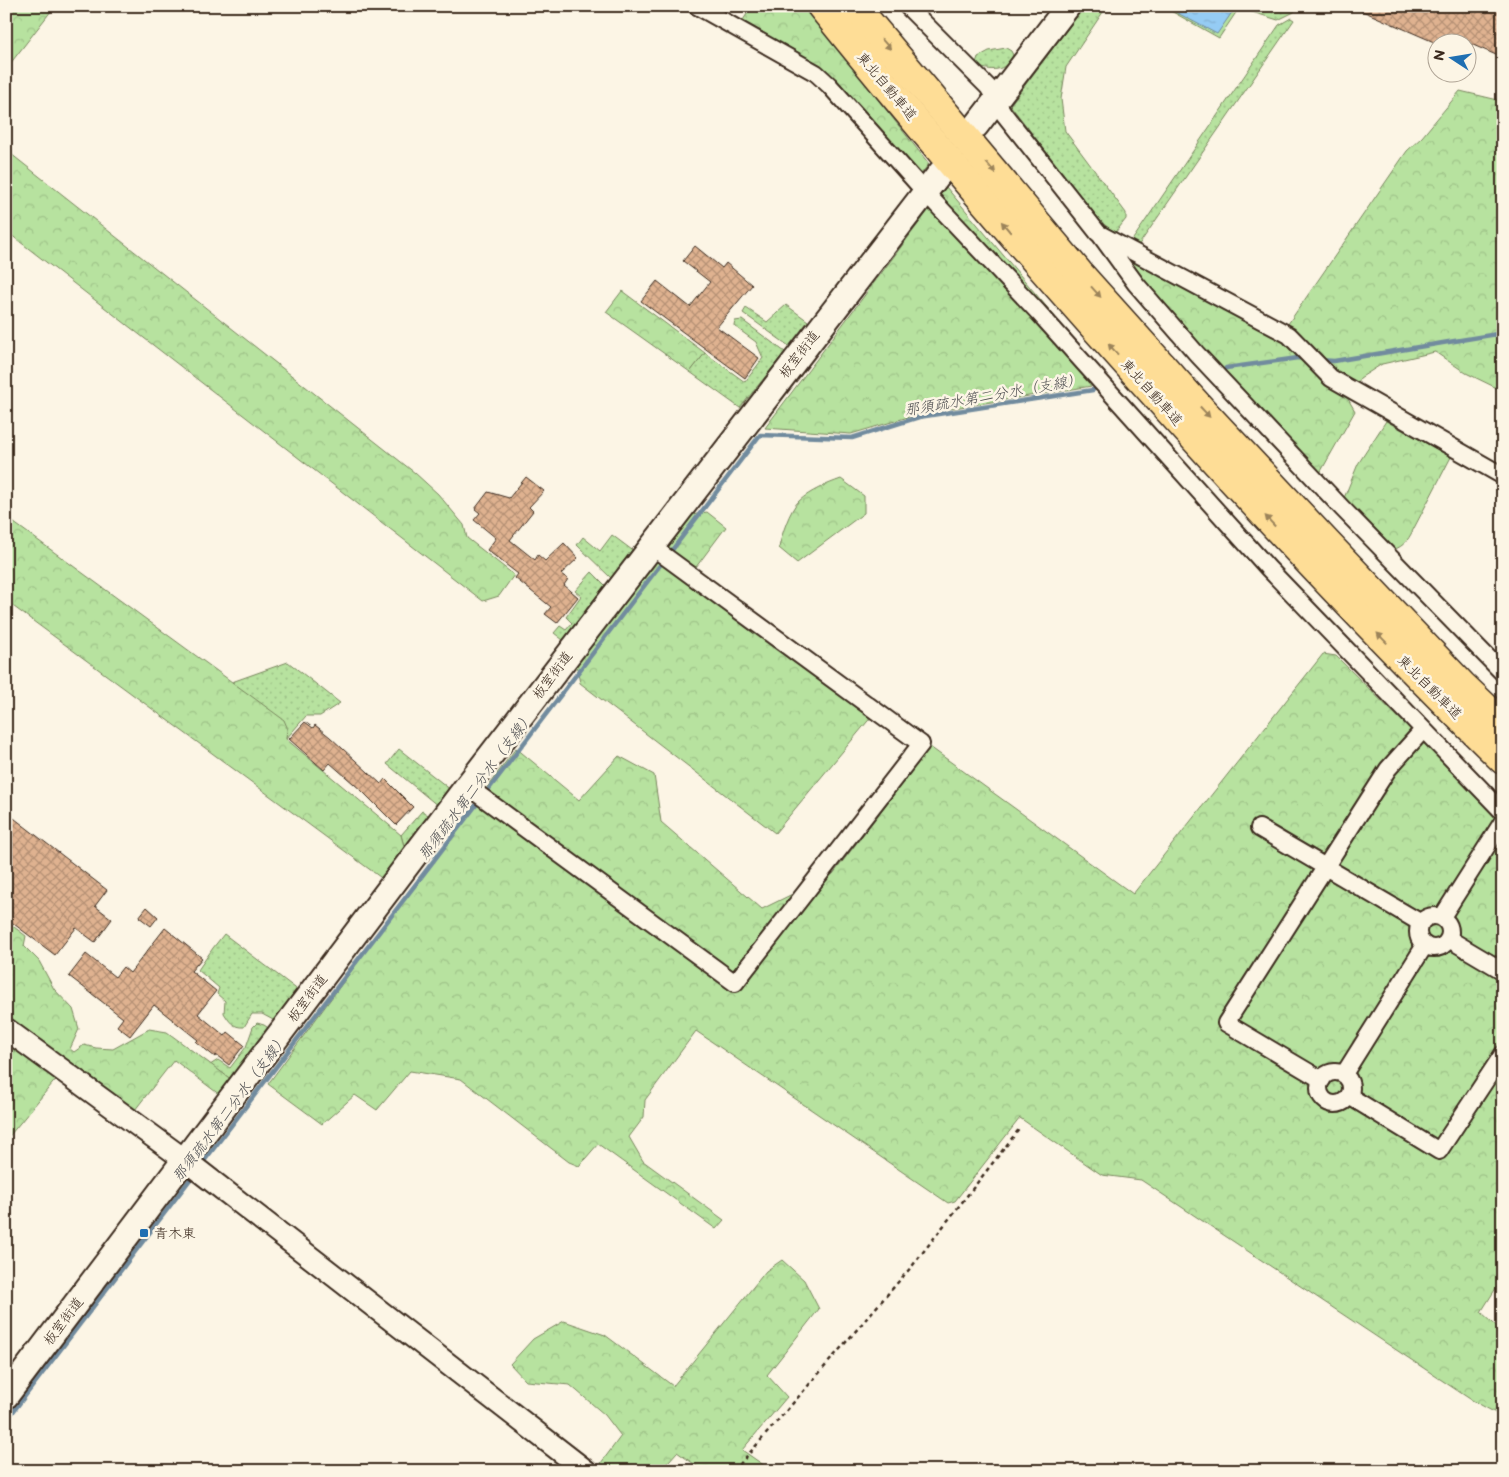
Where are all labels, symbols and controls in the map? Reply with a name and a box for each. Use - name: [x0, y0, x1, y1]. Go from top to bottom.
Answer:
- north arrow: [1426, 32, 1476, 82]
- one-way arrow: [880, 38, 891, 50]
- text: N: [1430, 48, 1449, 62]
- street label: 東北自動車道: [853, 49, 920, 124]
- one-way arrow: [986, 161, 997, 174]
- one-way arrow: [1001, 221, 1012, 233]
- one-way arrow: [1090, 285, 1102, 297]
- street label: 板室街道: [775, 327, 823, 382]
- one-way arrow: [1107, 344, 1119, 356]
- street label: 東北自動車道: [1117, 355, 1186, 429]
- water label: 那須疏水第二分水（支線）: [903, 371, 1083, 420]
- one-way arrow: [1199, 406, 1211, 418]
- one-way arrow: [1264, 515, 1276, 527]
- one-way arrow: [1376, 633, 1388, 645]
- street label: 板室街道: [529, 648, 576, 703]
- street label: 東北自動車道: [1394, 652, 1465, 723]
- water label: 那須疏水第二分水（支線）: [415, 709, 538, 864]
- street label: 板室街道: [284, 971, 331, 1026]
- water label: 那須疏水第二分水（支線）: [169, 1031, 292, 1186]
- place label: 青木東: [154, 1225, 196, 1242]
- marker: 青木東: [138, 1227, 150, 1239]
- street label: 板室街道: [40, 1294, 87, 1349]

